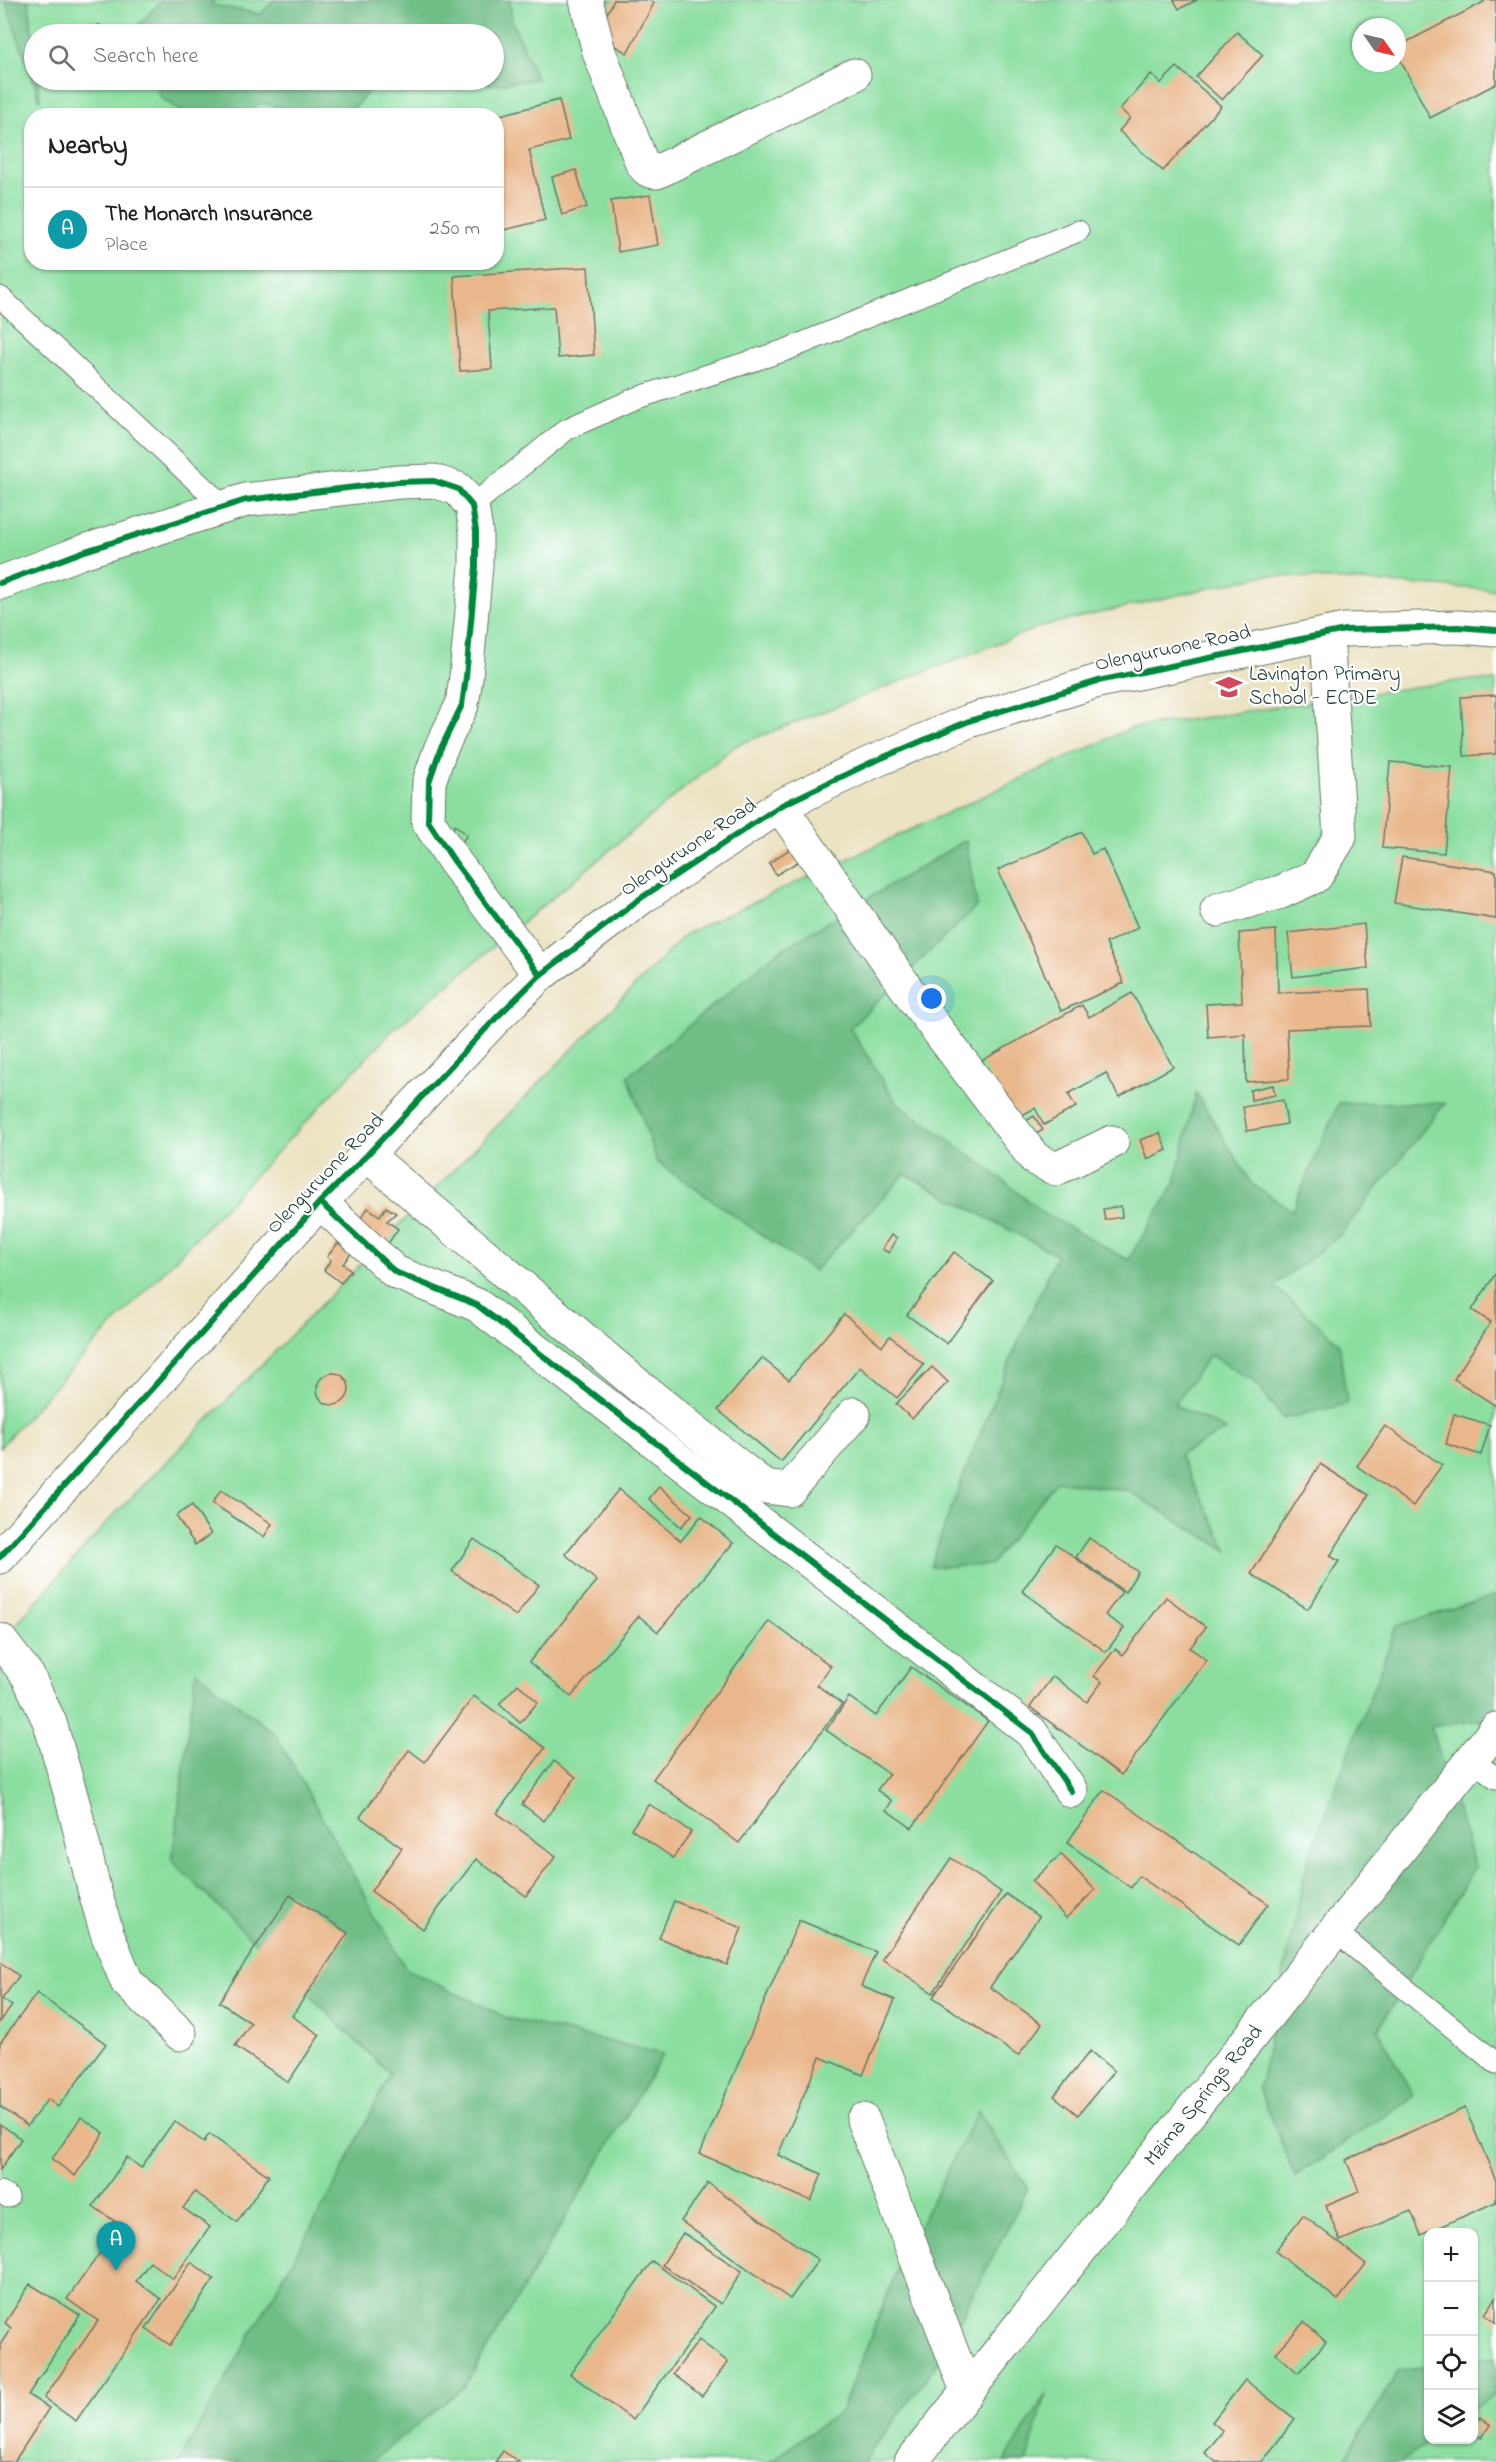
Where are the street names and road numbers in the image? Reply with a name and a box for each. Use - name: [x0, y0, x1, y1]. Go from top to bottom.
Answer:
- street label: Olenguruone Road: [1092, 618, 1254, 682]
- street label: Olenguruone Road: [615, 791, 764, 906]
- street label: Olenguruone Road: [260, 1106, 393, 1243]
- street label: Mzima Springs Road: [1137, 2018, 1272, 2175]

